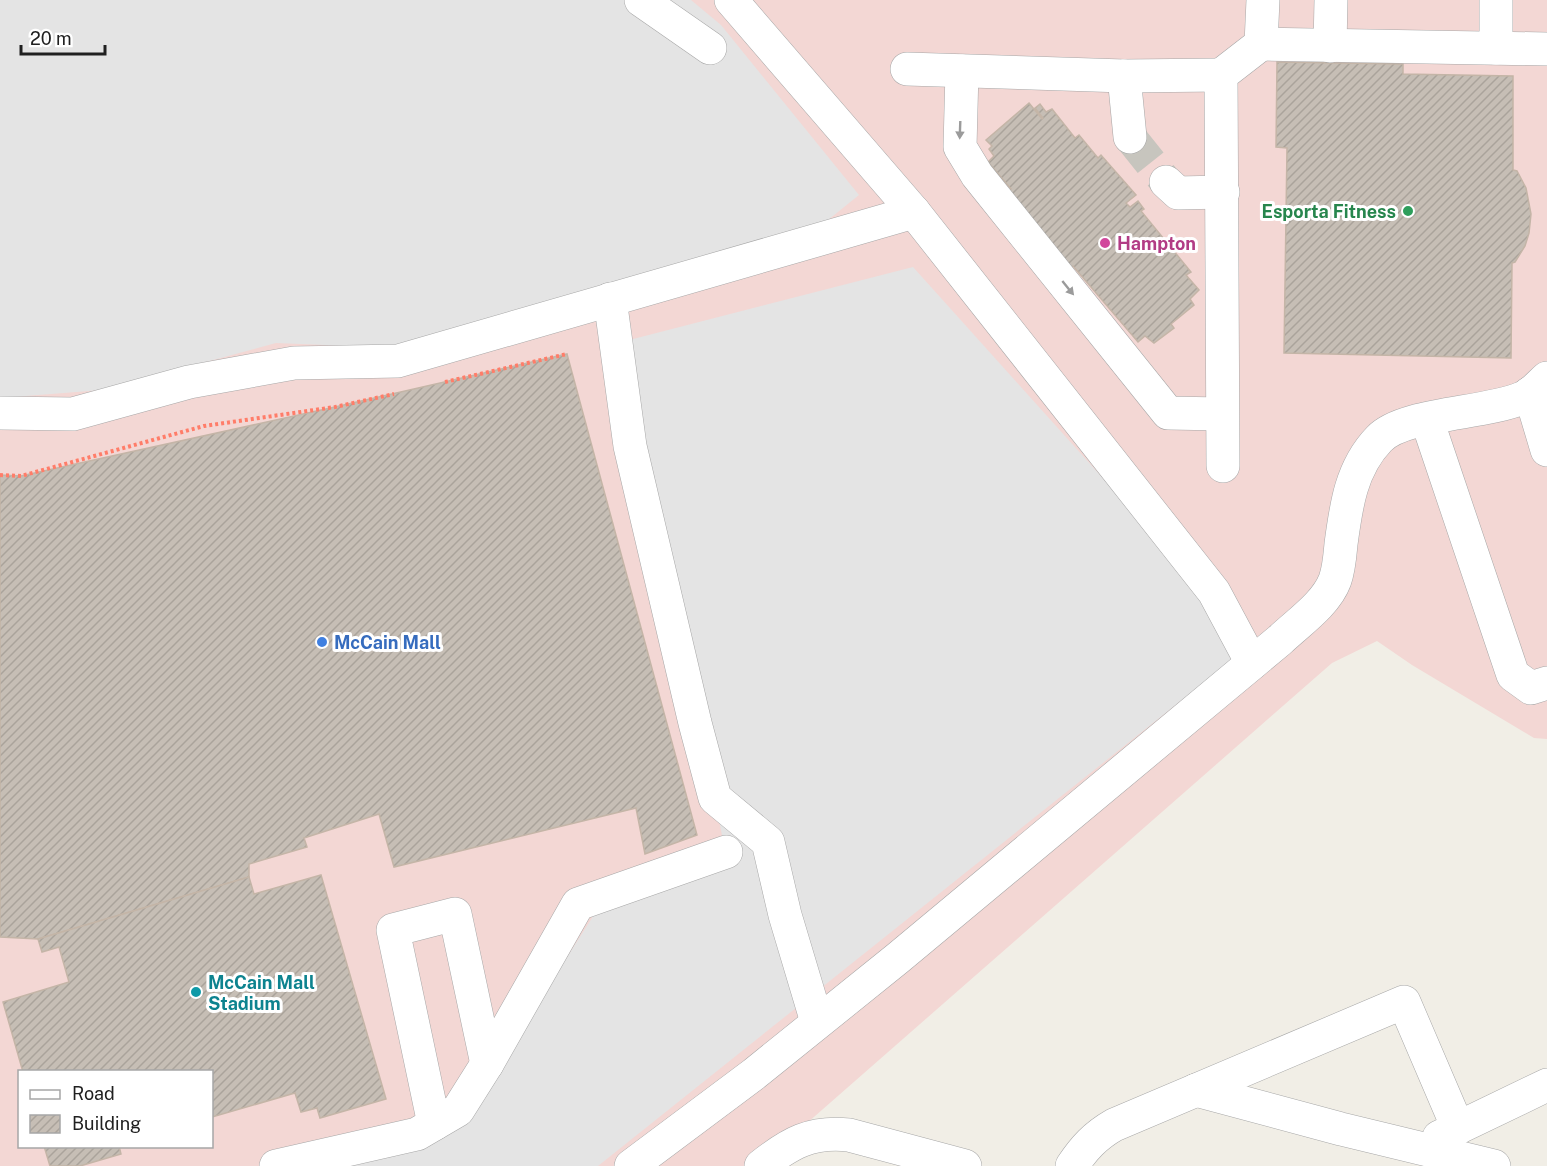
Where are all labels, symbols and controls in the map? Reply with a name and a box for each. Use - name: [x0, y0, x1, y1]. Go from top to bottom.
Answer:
- scale bar: [21, 18, 105, 56]
- text: 20 m: [30, 28, 72, 49]
- one-way arrow: [955, 120, 965, 139]
- place label: Esporta Fitness: [1262, 201, 1396, 222]
- marker: Esporta Fitness: [1401, 204, 1415, 218]
- place label: Hampton: [1117, 233, 1196, 254]
- marker: Hampton: [1098, 236, 1112, 250]
- one-way arrow: [1061, 280, 1074, 296]
- place label: McCain Mall: [334, 632, 441, 653]
- marker: McCain Mall: [315, 635, 329, 649]
- place label: McCain Mall Stadium: [208, 972, 315, 1014]
- marker: McCain Mall Stadium: [189, 985, 203, 999]
- legend: [18, 1070, 213, 1148]
- text: Road: [72, 1083, 115, 1104]
- text: Building: [72, 1113, 141, 1134]

